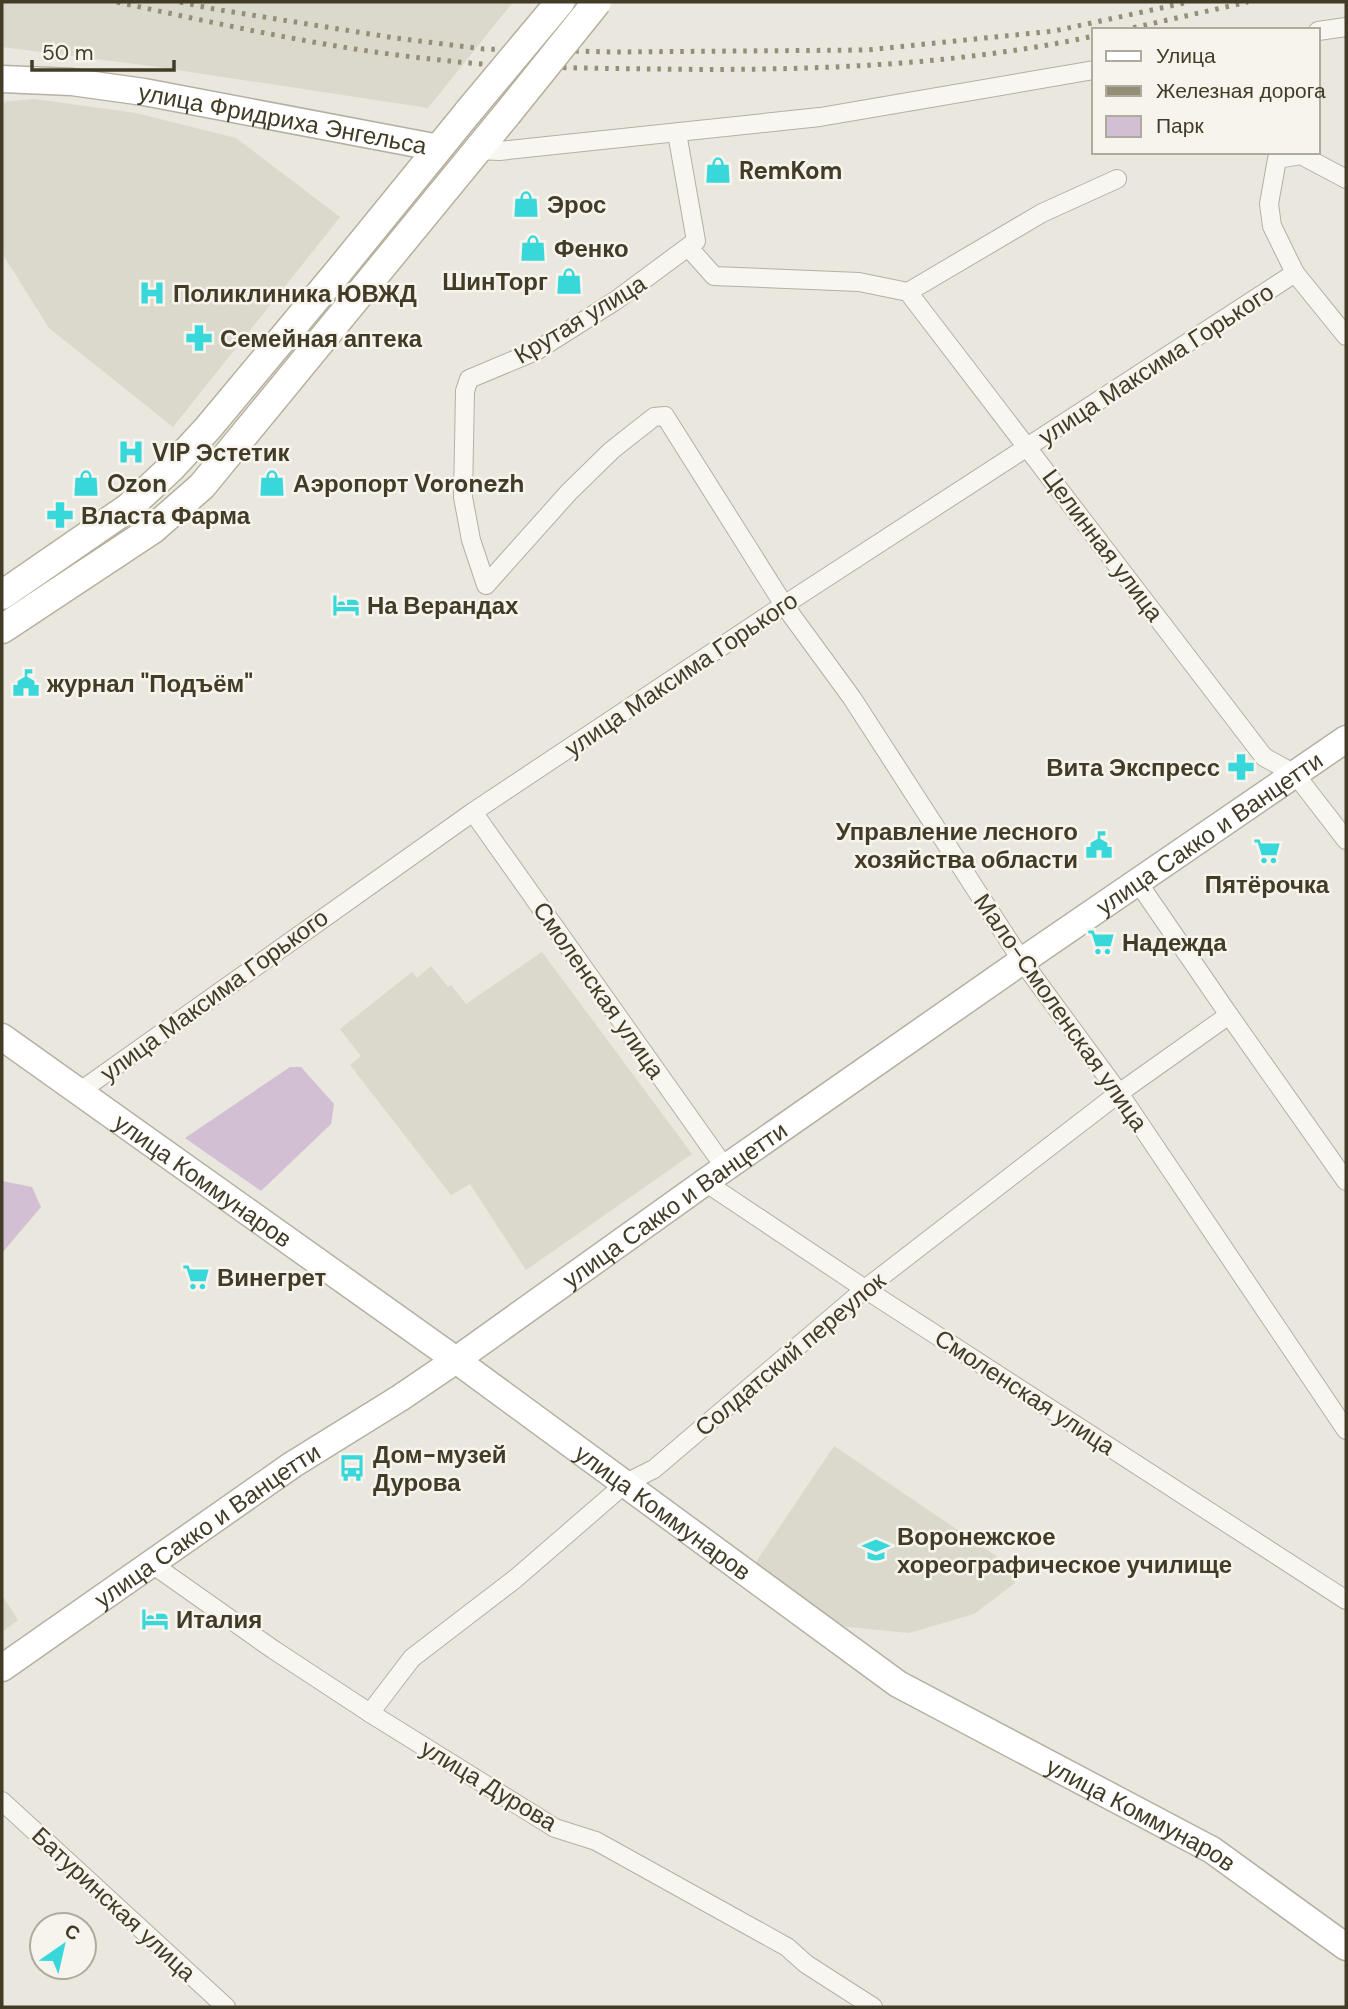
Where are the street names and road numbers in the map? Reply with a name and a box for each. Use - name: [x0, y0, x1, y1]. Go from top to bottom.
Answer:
- street label: улица Фридриха Энгельса: [136, 76, 430, 161]
- street label: Крутая улица: [508, 267, 652, 371]
- street label: улица Максима Горького: [1032, 276, 1280, 452]
- street label: Целинная улица: [1036, 463, 1171, 628]
- street label: улица Максима Горького: [558, 584, 804, 764]
- street label: улица Сакко и Ванцетти: [1090, 744, 1328, 921]
- street label: Мало-Смоленская улица: [967, 887, 1155, 1137]
- street label: Смоленская улица: [526, 896, 672, 1085]
- street label: улица Максима Горького: [94, 902, 334, 1088]
- street label: улица Коммунаров: [108, 1106, 298, 1254]
- street label: улица Сакко и Ванцетти: [556, 1114, 793, 1295]
- street label: Солдатский переулок: [688, 1265, 892, 1443]
- street label: Смоленская улица: [929, 1322, 1122, 1462]
- street label: улица Сакко и Ванцетти: [88, 1436, 326, 1614]
- street label: улица Коммунаров: [569, 1437, 757, 1587]
- street label: улица Дурова: [415, 1732, 563, 1838]
- street label: улица Коммунаров: [1041, 1750, 1242, 1878]
- street label: Батуринская улица: [25, 1820, 203, 1989]

